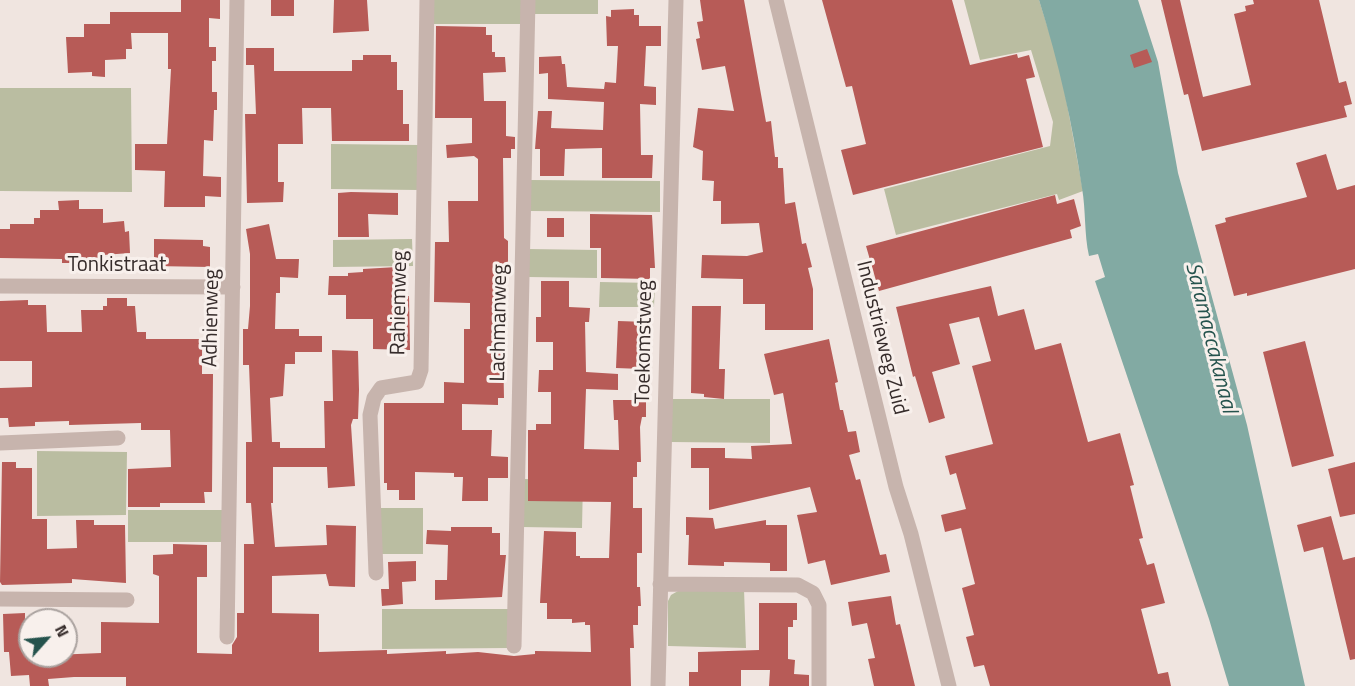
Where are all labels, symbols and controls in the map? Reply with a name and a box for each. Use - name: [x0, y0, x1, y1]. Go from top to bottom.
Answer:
- street label: Rahiemweg: [386, 250, 414, 356]
- street label: Tonkistraat: [68, 253, 166, 279]
- street label: Industrieweg Zuid: [850, 258, 912, 418]
- water label: Saramaccakanaal: [1179, 260, 1241, 416]
- street label: Lachmanweg: [486, 264, 514, 382]
- street label: Adhienweg: [199, 269, 225, 367]
- street label: Toekomstweg: [631, 280, 659, 404]
- north arrow: [18, 608, 78, 668]
- text: N: [49, 620, 75, 641]

